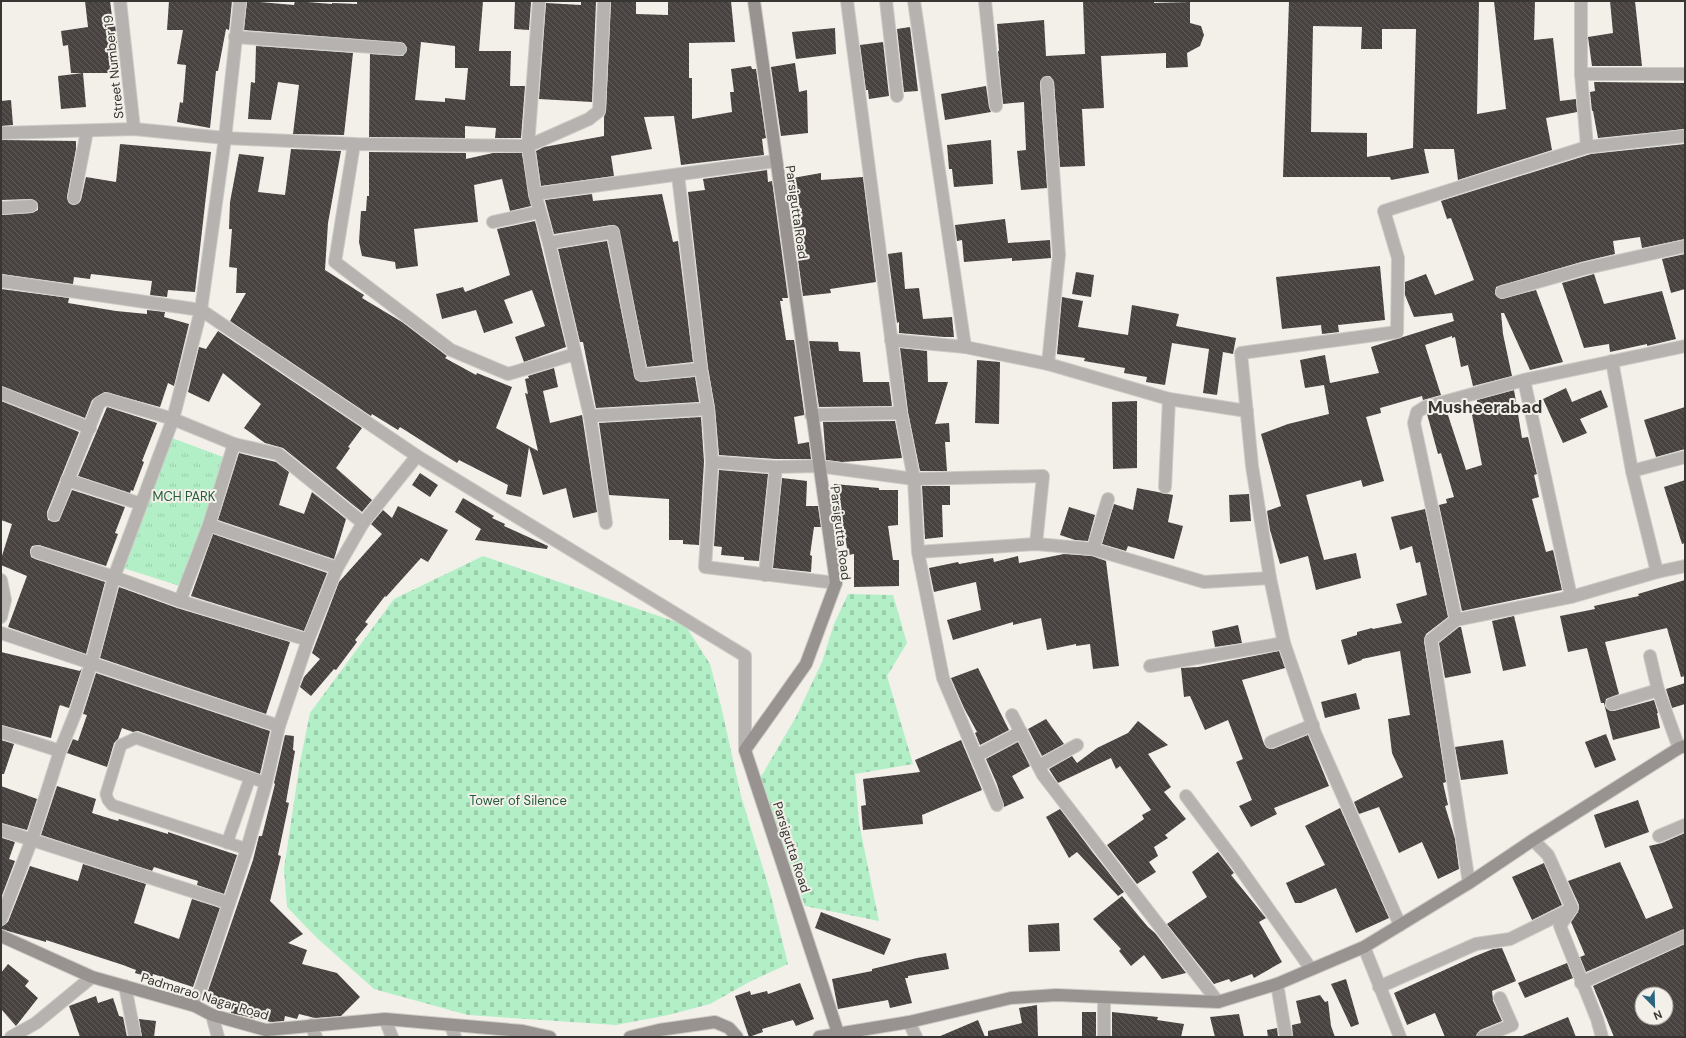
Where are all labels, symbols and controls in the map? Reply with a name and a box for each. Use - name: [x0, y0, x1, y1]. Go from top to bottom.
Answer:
- street label: Street Number 19: [100, 14, 127, 120]
- street label: Parsigutta Road: [782, 164, 811, 260]
- district label: Musheerabad: [1428, 396, 1542, 418]
- street label: Parsigutta Road: [826, 485, 855, 581]
- park label: MCH PARK: [153, 488, 216, 505]
- park label: Tower of Silence: [469, 792, 567, 809]
- street label: Parsigutta Road: [769, 800, 814, 895]
- street label: Padmarao Nagar Road: [139, 969, 271, 1024]
- north arrow: [1634, 986, 1674, 1026]
- text: N: [1651, 1007, 1664, 1023]

